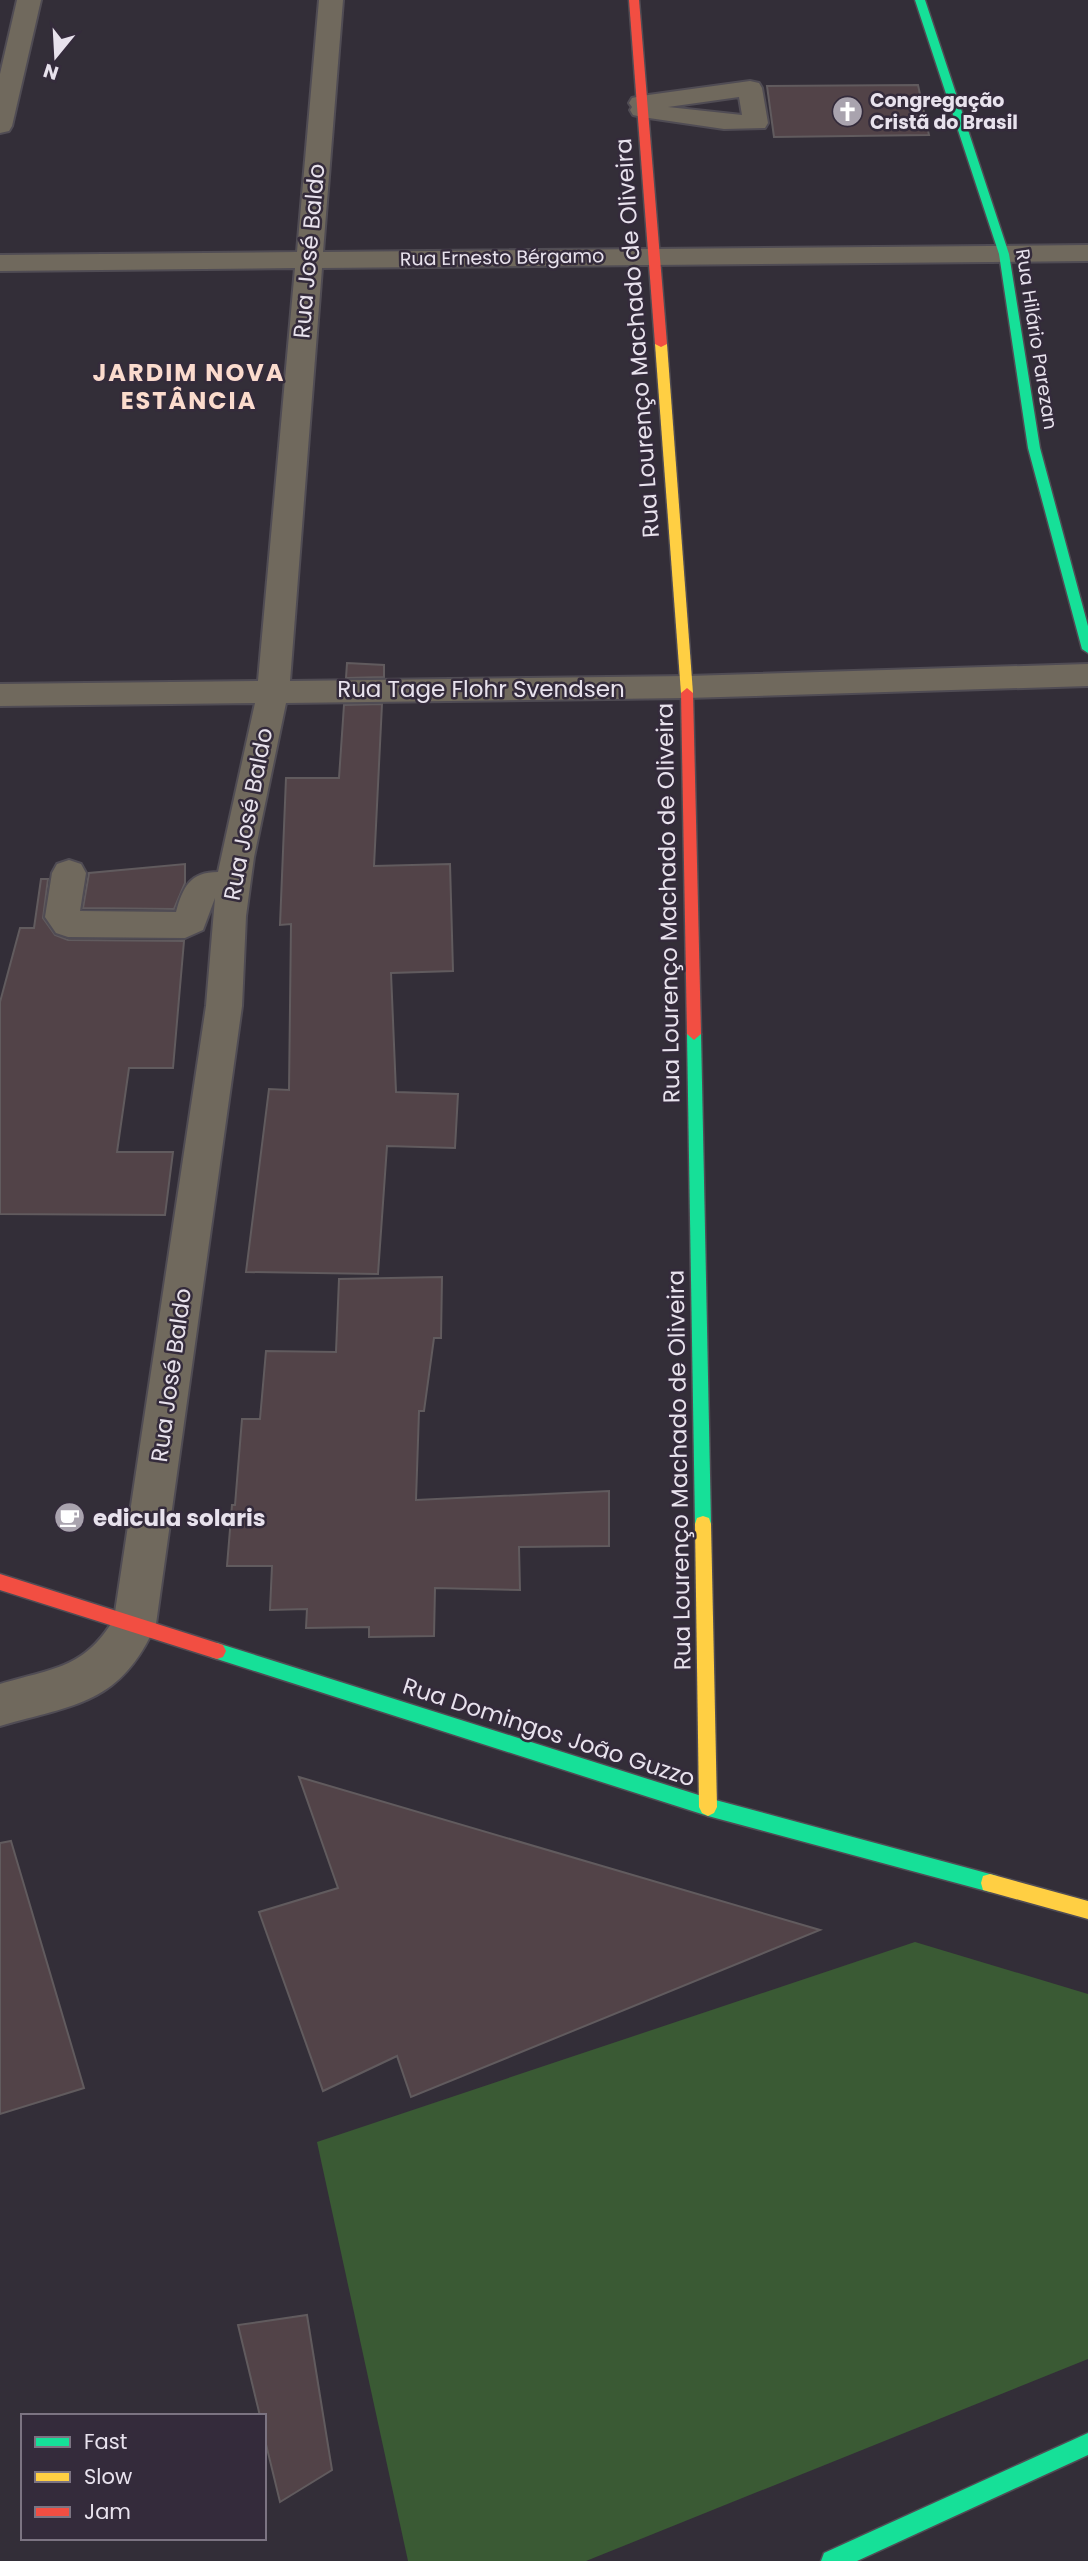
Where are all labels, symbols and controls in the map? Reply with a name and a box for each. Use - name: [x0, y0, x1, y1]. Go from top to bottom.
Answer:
- north arrow: [21, 21, 91, 91]
- text: N: [40, 57, 62, 87]
- place label: Congregação Cristã do Brasil: [870, 87, 1018, 136]
- church icon: Congregação Cristã do Brasil: [830, 94, 864, 128]
- street label: Rua Lourenço Machado de Oliveira: [607, 137, 667, 539]
- street label: Rua José Baldo: [285, 162, 333, 340]
- street label: Rua Ernesto Bérgamo: [400, 242, 604, 273]
- street label: Rua Hilário Parezan: [1009, 247, 1064, 431]
- district label: JARDIM NOVA ESTÂNCIA: [93, 356, 285, 417]
- street label: Rua Tage Flohr Svendsen: [337, 673, 625, 705]
- street label: Rua Lourenço Machado de Oliveira: [649, 703, 687, 1103]
- street label: Rua José Baldo: [216, 725, 280, 903]
- street label: Rua Lourenço Machado de Oliveira: [660, 1270, 698, 1670]
- street label: Rua José Baldo: [143, 1286, 199, 1464]
- cafe icon: edicula solaris: [53, 1501, 87, 1535]
- place label: edicula solaris: [93, 1502, 266, 1534]
- street label: Rua Domingos João Guzzo: [399, 1670, 699, 1794]
- legend: [21, 2414, 266, 2540]
- text: Fast: [84, 2427, 127, 2456]
- text: Slow: [84, 2462, 132, 2491]
- text: Jam: [84, 2497, 131, 2526]

